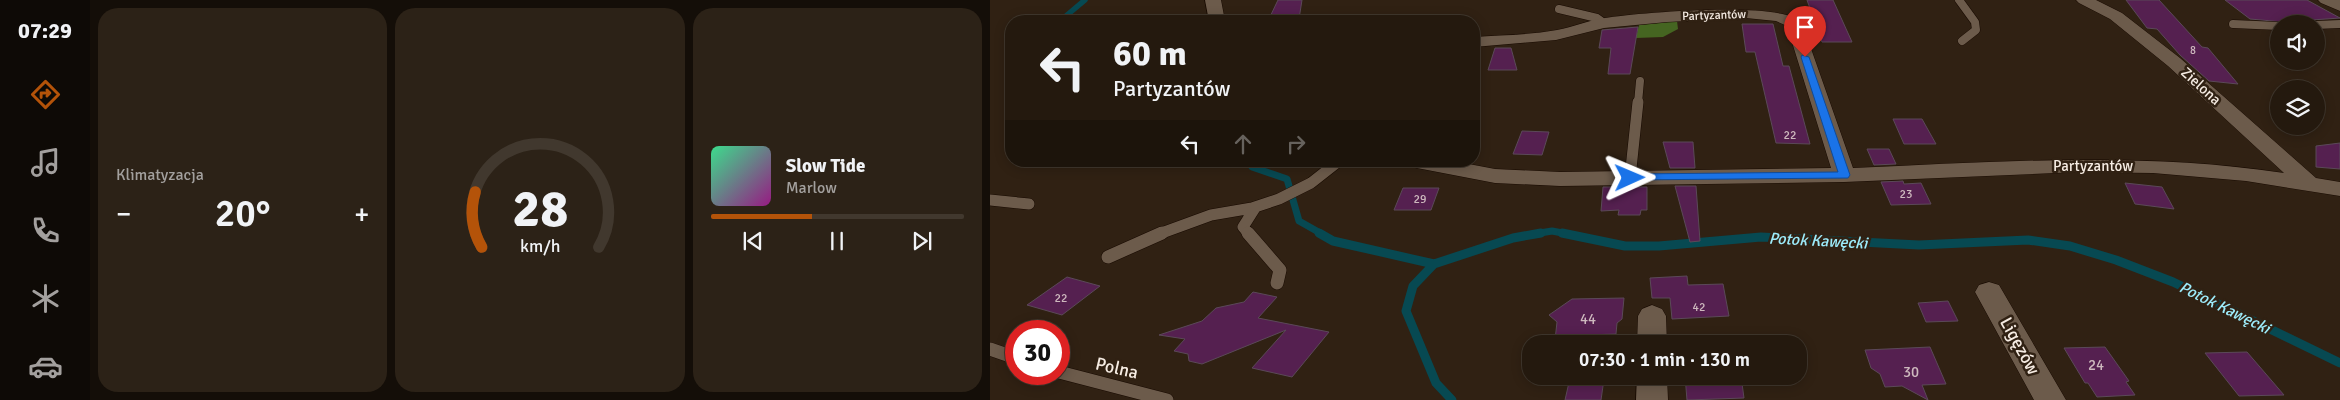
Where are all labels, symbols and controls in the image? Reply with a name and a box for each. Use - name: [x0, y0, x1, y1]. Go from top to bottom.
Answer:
- pin: [1784, 6, 1826, 57]
- street label: Partyzantów: [1682, 7, 1747, 24]
- icon: arrive: [1791, 13, 1819, 41]
- map controls: [2270, 15, 2325, 135]
- button: sound: [2270, 15, 2325, 70]
- text: 07:29: [18, 17, 72, 44]
- text: 60 m: [1113, 32, 1187, 75]
- icon: left: [1030, 35, 1095, 100]
- house number: 8: [2190, 44, 2196, 57]
- street label: Zielona: [2177, 63, 2225, 109]
- text: Partyzantów: [1113, 75, 1230, 102]
- icon: directions: [28, 77, 63, 112]
- button: layers: [2270, 80, 2325, 135]
- house number: 22: [1784, 128, 1796, 143]
- icon: left: [1176, 130, 1204, 158]
- icon: ahead: [1229, 130, 1257, 158]
- icon: right: [1282, 130, 1310, 158]
- icon: music: [28, 145, 63, 180]
- position arrow: [1603, 151, 1655, 203]
- text: Slow Tide: [786, 154, 865, 178]
- street label: Partyzantów: [2053, 157, 2133, 175]
- text: Klimatyzacja: [116, 165, 204, 185]
- text: 28: [512, 177, 568, 241]
- text: Marlow: [786, 178, 837, 198]
- house number: 23: [1900, 187, 1912, 202]
- text: 20°: [215, 190, 271, 237]
- house number: 29: [1414, 192, 1426, 207]
- text: −: [116, 197, 131, 231]
- text: +: [354, 197, 369, 231]
- icon: phone: [28, 213, 63, 248]
- icon: previous: [739, 227, 767, 255]
- icon: pause: [823, 227, 851, 255]
- icon: next: [908, 227, 936, 255]
- water label: Potok Kawęcki: [1768, 228, 1869, 254]
- text: km/h: [520, 235, 560, 257]
- water label: Potok Kawęcki: [2176, 277, 2275, 339]
- icon: climate: [28, 281, 63, 316]
- house number: 22: [1055, 291, 1067, 306]
- house number: 42: [1693, 300, 1705, 315]
- house number: 44: [1580, 310, 1596, 328]
- street label: Ligęzów: [1995, 313, 2045, 379]
- speed limit sign: 30: [1005, 320, 1070, 385]
- text: 07:30 · 1 min · 130 m: [1579, 348, 1750, 372]
- icon: car: [28, 349, 63, 384]
- street label: Polna: [1093, 352, 1141, 384]
- house number: 24: [2088, 356, 2104, 374]
- house number: 30: [1903, 363, 1919, 381]

